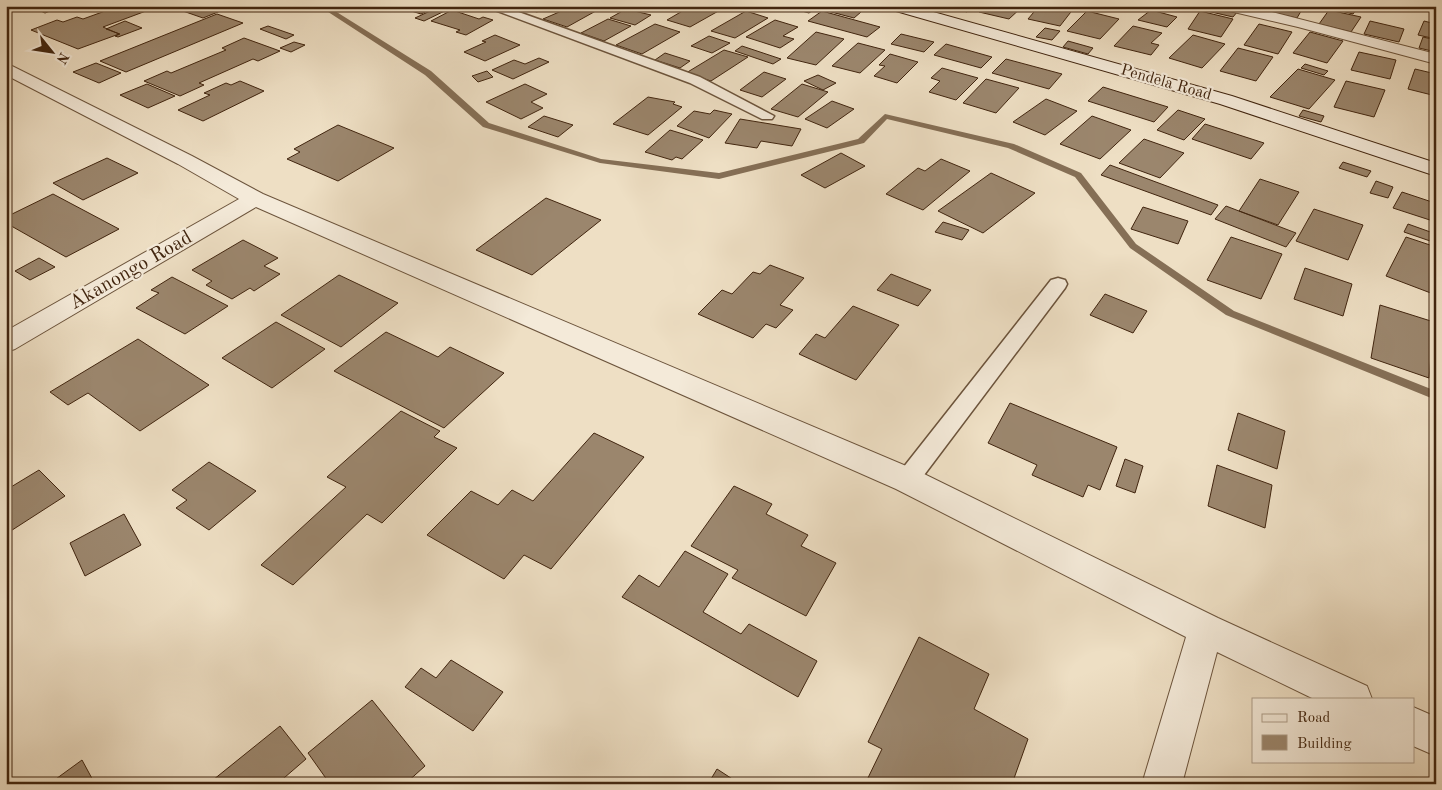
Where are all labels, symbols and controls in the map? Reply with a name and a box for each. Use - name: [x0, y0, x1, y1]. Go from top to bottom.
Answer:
- north arrow: [28, 28, 78, 78]
- text: N: [54, 50, 71, 66]
- street label: Pendela Road: [1119, 62, 1213, 104]
- street label: Akanongo Road: [66, 228, 196, 314]
- legend: [1252, 698, 1414, 762]
- text: Road: [1297, 711, 1331, 726]
- text: Building: [1297, 737, 1352, 752]

